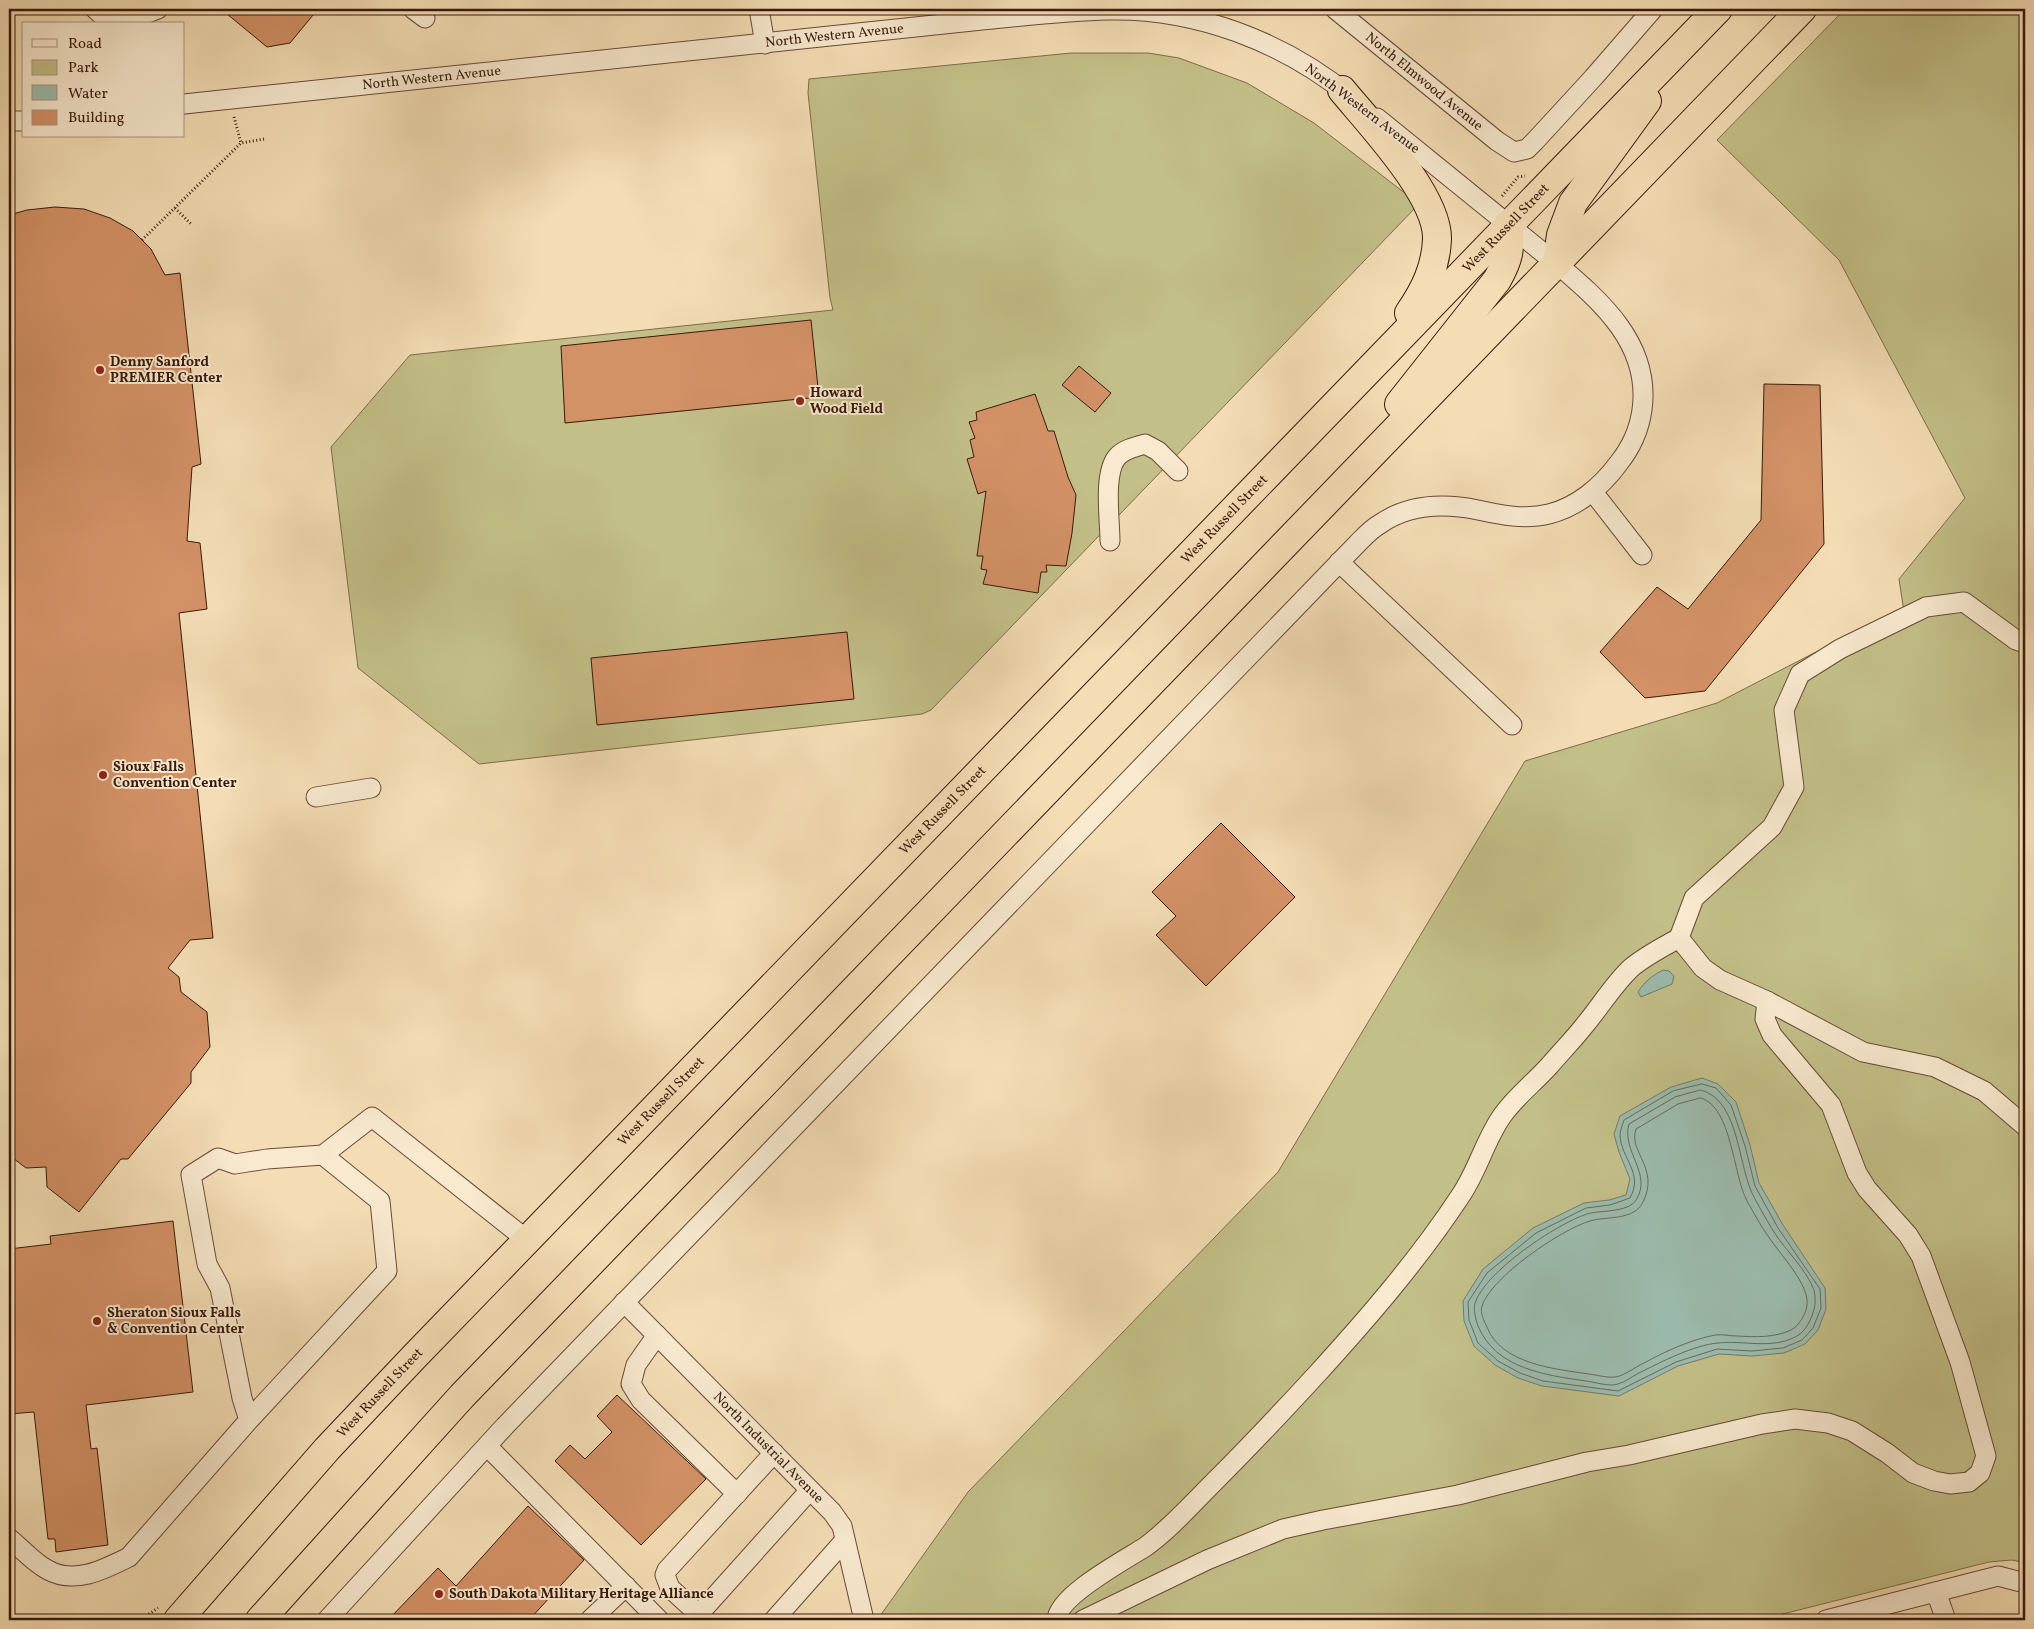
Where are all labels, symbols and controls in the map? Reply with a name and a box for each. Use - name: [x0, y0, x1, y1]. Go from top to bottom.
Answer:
- street label: North Western Avenue: [764, 19, 905, 52]
- legend: [22, 22, 185, 138]
- street label: North Elmwood Avenue: [1361, 28, 1487, 135]
- text: Road: [68, 34, 102, 55]
- text: Park: [68, 58, 99, 79]
- street label: North Western Avenue: [1301, 60, 1424, 159]
- street label: North Western Avenue: [361, 61, 502, 95]
- text: Water: [68, 84, 108, 105]
- text: Building: [68, 108, 125, 129]
- street label: West Russell Street: [1458, 179, 1554, 277]
- place label: Denny Sanford PREMIER Center: [110, 353, 222, 388]
- marker: Denny Sanford PREMIER Center: [94, 364, 106, 376]
- place label: Howard Wood Field: [810, 384, 884, 419]
- marker: Howard Wood Field: [794, 395, 806, 407]
- street label: West Russell Street: [1177, 470, 1272, 568]
- place label: Sioux Falls Convention Center: [113, 758, 237, 793]
- street label: West Russell Street: [895, 762, 990, 859]
- marker: Sioux Falls Convention Center: [97, 769, 109, 781]
- street label: West Russell Street: [614, 1053, 709, 1150]
- place label: Sheraton Sioux Falls & Convention Center: [107, 1304, 245, 1339]
- marker: Sheraton Sioux Falls & Convention Center: [91, 1315, 103, 1327]
- street label: West Russell Street: [333, 1344, 427, 1442]
- street label: North Industrial Avenue: [709, 1388, 828, 1508]
- place label: South Dakota Military Heritage Alliance: [449, 1585, 714, 1604]
- marker: South Dakota Military Heritage Alliance: [433, 1588, 445, 1600]

